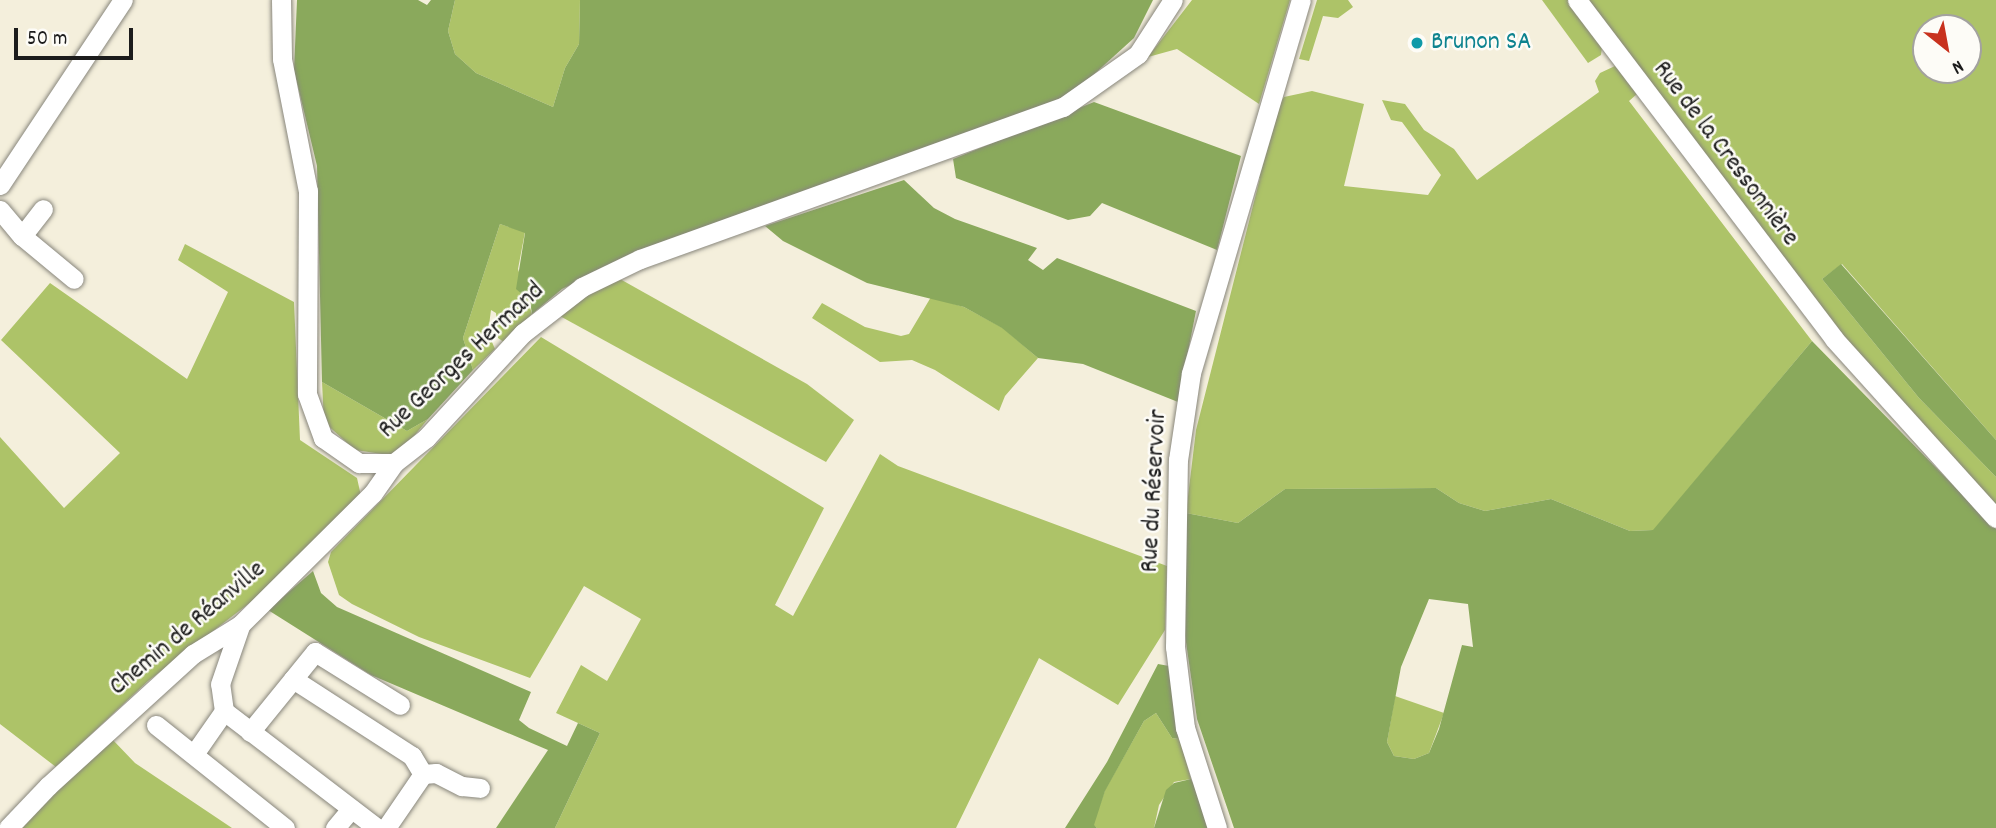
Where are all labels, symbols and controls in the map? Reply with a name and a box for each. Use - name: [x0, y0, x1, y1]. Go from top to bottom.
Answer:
- scale bar: [18, 14, 136, 58]
- north arrow: [1912, 14, 1982, 84]
- text: 50 m: [27, 25, 67, 55]
- place label: Brunon SA: [1431, 27, 1531, 59]
- marker: Brunon SA: [1409, 35, 1425, 51]
- text: N: [1946, 52, 1968, 80]
- street label: Rue de la Cressonnière: [1645, 55, 1805, 253]
- street label: Rue Georges Hermand: [373, 276, 551, 446]
- street label: Rue du Réservoir: [1135, 409, 1175, 573]
- street label: Chemin de Réanville: [104, 555, 272, 703]

